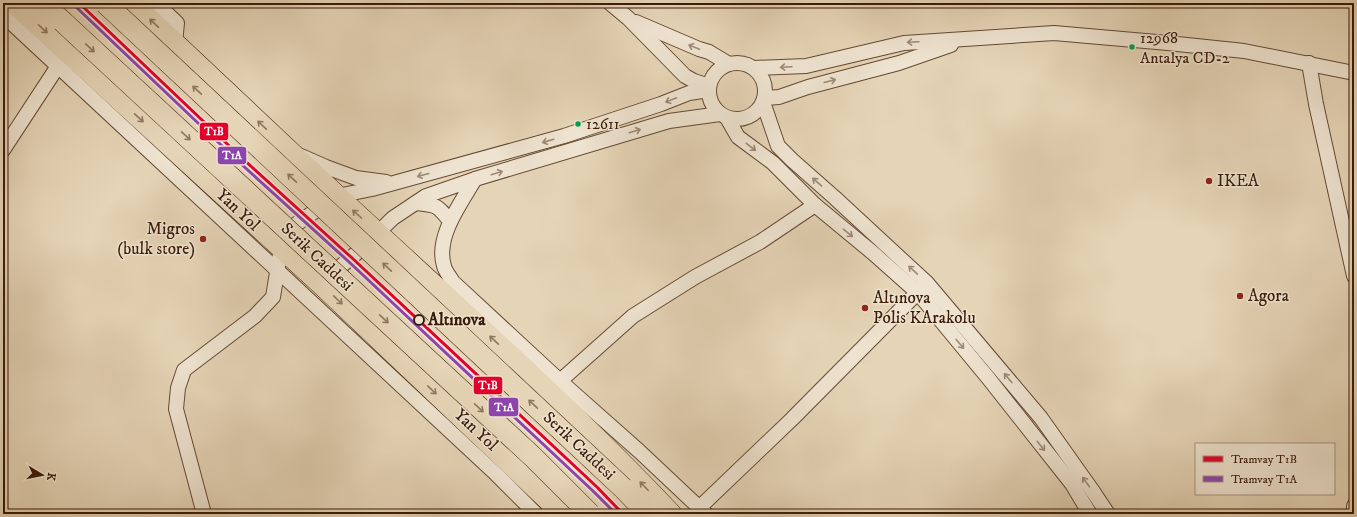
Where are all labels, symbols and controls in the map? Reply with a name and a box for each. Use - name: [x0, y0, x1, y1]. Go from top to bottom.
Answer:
- one-way arrow: [149, 18, 159, 28]
- one-way arrow: [38, 25, 48, 34]
- place label: 12968 Antalya CD-2: [1140, 28, 1230, 68]
- one-way arrow: [907, 39, 920, 46]
- marker: 12968 Antalya CD-2: [1127, 42, 1137, 52]
- one-way arrow: [85, 43, 96, 52]
- one-way arrow: [689, 43, 701, 50]
- one-way arrow: [780, 63, 793, 70]
- one-way arrow: [823, 77, 836, 85]
- one-way arrow: [192, 85, 202, 94]
- one-way arrow: [666, 97, 678, 105]
- one-way arrow: [133, 113, 144, 122]
- place label: 12611: [586, 114, 620, 134]
- marker: 12611: [573, 119, 583, 129]
- one-way arrow: [257, 121, 267, 130]
- line badge: T1B: [199, 122, 229, 141]
- text: T1B: [203, 125, 224, 139]
- one-way arrow: [628, 127, 641, 134]
- one-way arrow: [181, 131, 191, 141]
- one-way arrow: [542, 137, 555, 145]
- one-way arrow: [746, 143, 757, 151]
- line badge: T1A: [217, 146, 247, 165]
- text: T1A: [221, 149, 243, 163]
- one-way arrow: [490, 169, 503, 176]
- place label: IKEA: [1217, 170, 1259, 192]
- one-way arrow: [416, 172, 429, 180]
- one-way arrow: [287, 174, 297, 183]
- marker: IKEA: [1204, 176, 1214, 186]
- one-way arrow: [812, 178, 822, 187]
- street label: Yan Yol: [211, 184, 265, 236]
- one-way arrow: [353, 210, 363, 219]
- place label: Migros (bulk store): [117, 218, 195, 260]
- street label: Serik Caddesi: [276, 218, 358, 296]
- one-way arrow: [843, 228, 854, 237]
- marker: Migros (bulk store): [198, 234, 208, 244]
- one-way arrow: [382, 262, 392, 272]
- one-way arrow: [908, 265, 918, 275]
- place label: Agora: [1248, 285, 1290, 307]
- place label: Altınova Polis KArakolu: [873, 287, 976, 329]
- marker: Agora: [1235, 291, 1245, 301]
- one-way arrow: [333, 295, 343, 305]
- marker: Altınova Polis KArakolu: [860, 303, 870, 313]
- place label: Altınova: [427, 309, 486, 331]
- marker: Altınova: [413, 314, 425, 326]
- one-way arrow: [379, 315, 389, 324]
- one-way arrow: [489, 335, 499, 345]
- one-way arrow: [956, 339, 965, 349]
- one-way arrow: [1003, 373, 1012, 383]
- line badge: T1B: [473, 376, 503, 395]
- text: T1B: [477, 379, 498, 393]
- one-way arrow: [427, 385, 437, 394]
- line badge: T1A: [488, 397, 519, 417]
- one-way arrow: [528, 399, 538, 409]
- text: T1A: [493, 401, 515, 415]
- one-way arrow: [474, 403, 485, 412]
- street label: Yan Yol: [449, 404, 503, 456]
- street label: Serik Caddesi: [538, 407, 620, 485]
- one-way arrow: [1037, 440, 1046, 451]
- legend: [1195, 443, 1335, 495]
- text: Tramvay T1B: [1231, 452, 1297, 467]
- north arrow: [22, 455, 62, 495]
- text: K: [43, 472, 58, 482]
- text: Tramvay T1A: [1231, 472, 1297, 487]
- one-way arrow: [1082, 476, 1091, 487]
- one-way arrow: [640, 481, 649, 491]

